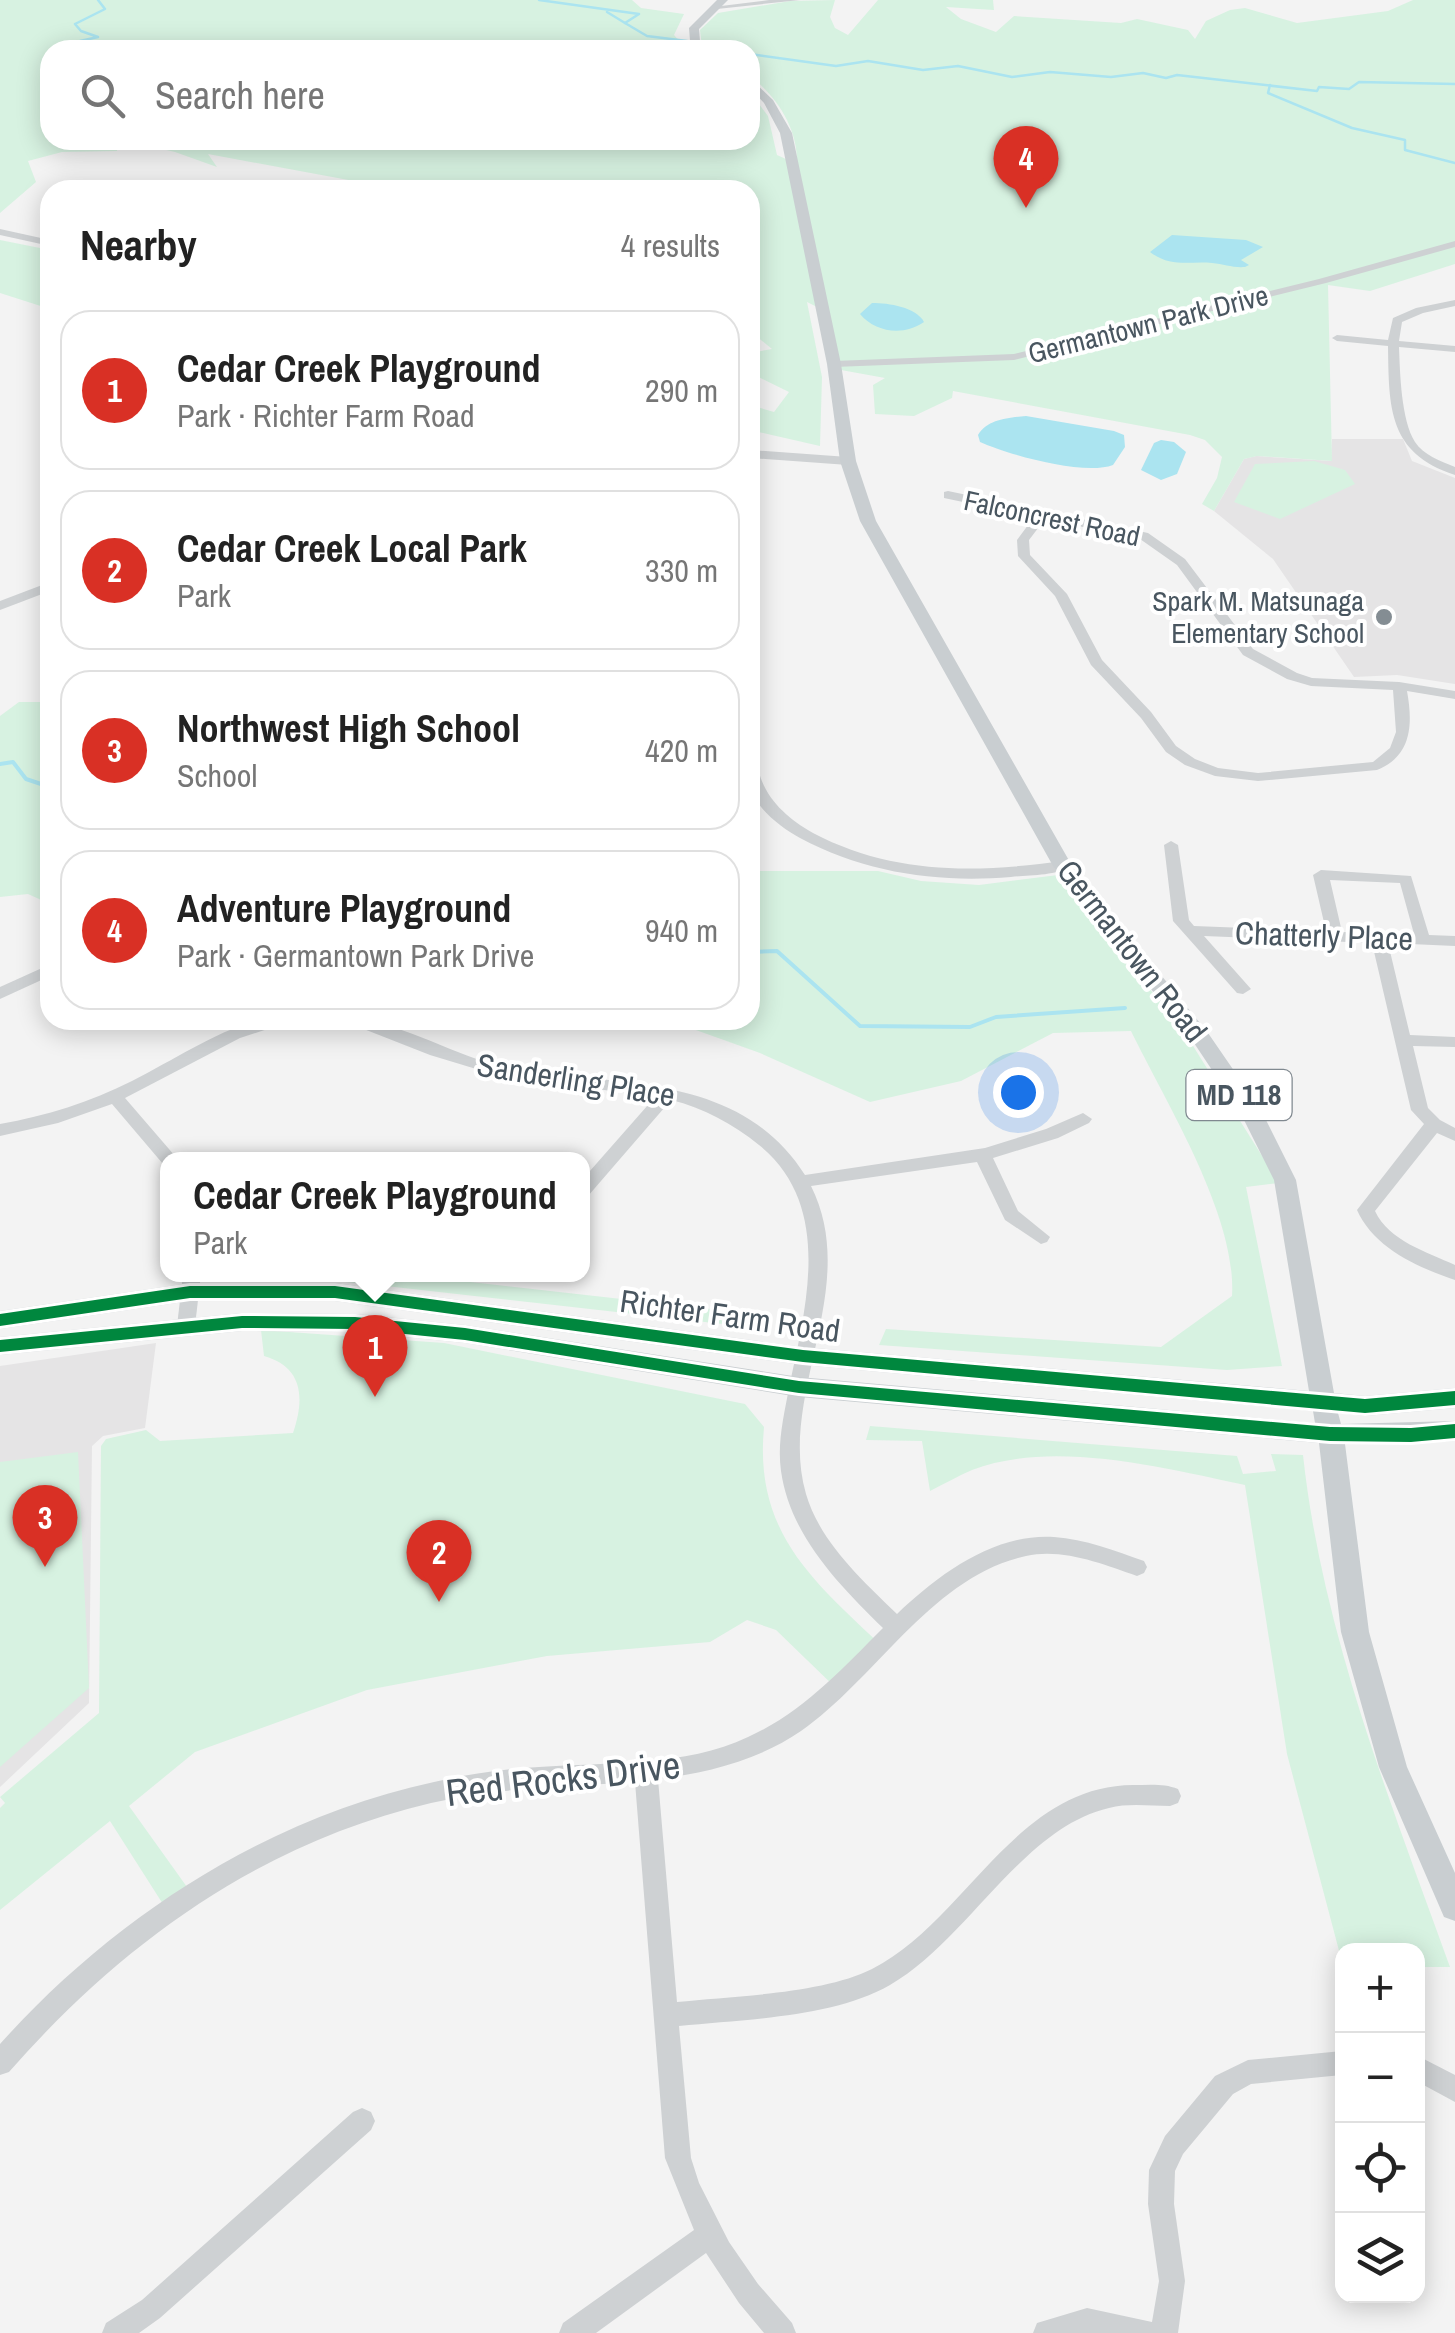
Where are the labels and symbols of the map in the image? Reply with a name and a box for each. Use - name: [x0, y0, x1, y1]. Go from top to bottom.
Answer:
- pin: 4: [994, 126, 1058, 208]
- street label: Germantown Park Drive: [1024, 276, 1272, 372]
- street label: Falconcrest Road: [961, 481, 1143, 555]
- place label: Spark M. Matsunaga Elementary School: [1152, 582, 1364, 652]
- marker: Spark M. Matsunaga Elementary School: [1373, 606, 1395, 628]
- street label: Germantown Road: [1048, 851, 1217, 1051]
- street label: Chatterly Place: [1234, 911, 1414, 960]
- street label: Sanderling Place: [474, 1043, 678, 1116]
- your location: [993, 1067, 1044, 1118]
- road number: MD 118: [1186, 1070, 1292, 1120]
- street label: Richter Farm Road: [617, 1279, 843, 1352]
- pin: 1: [342, 1314, 408, 1397]
- pin: 3: [12, 1484, 78, 1567]
- pin: 2: [406, 1520, 472, 1602]
- street label: Red Rocks Drive: [443, 1739, 683, 1818]

